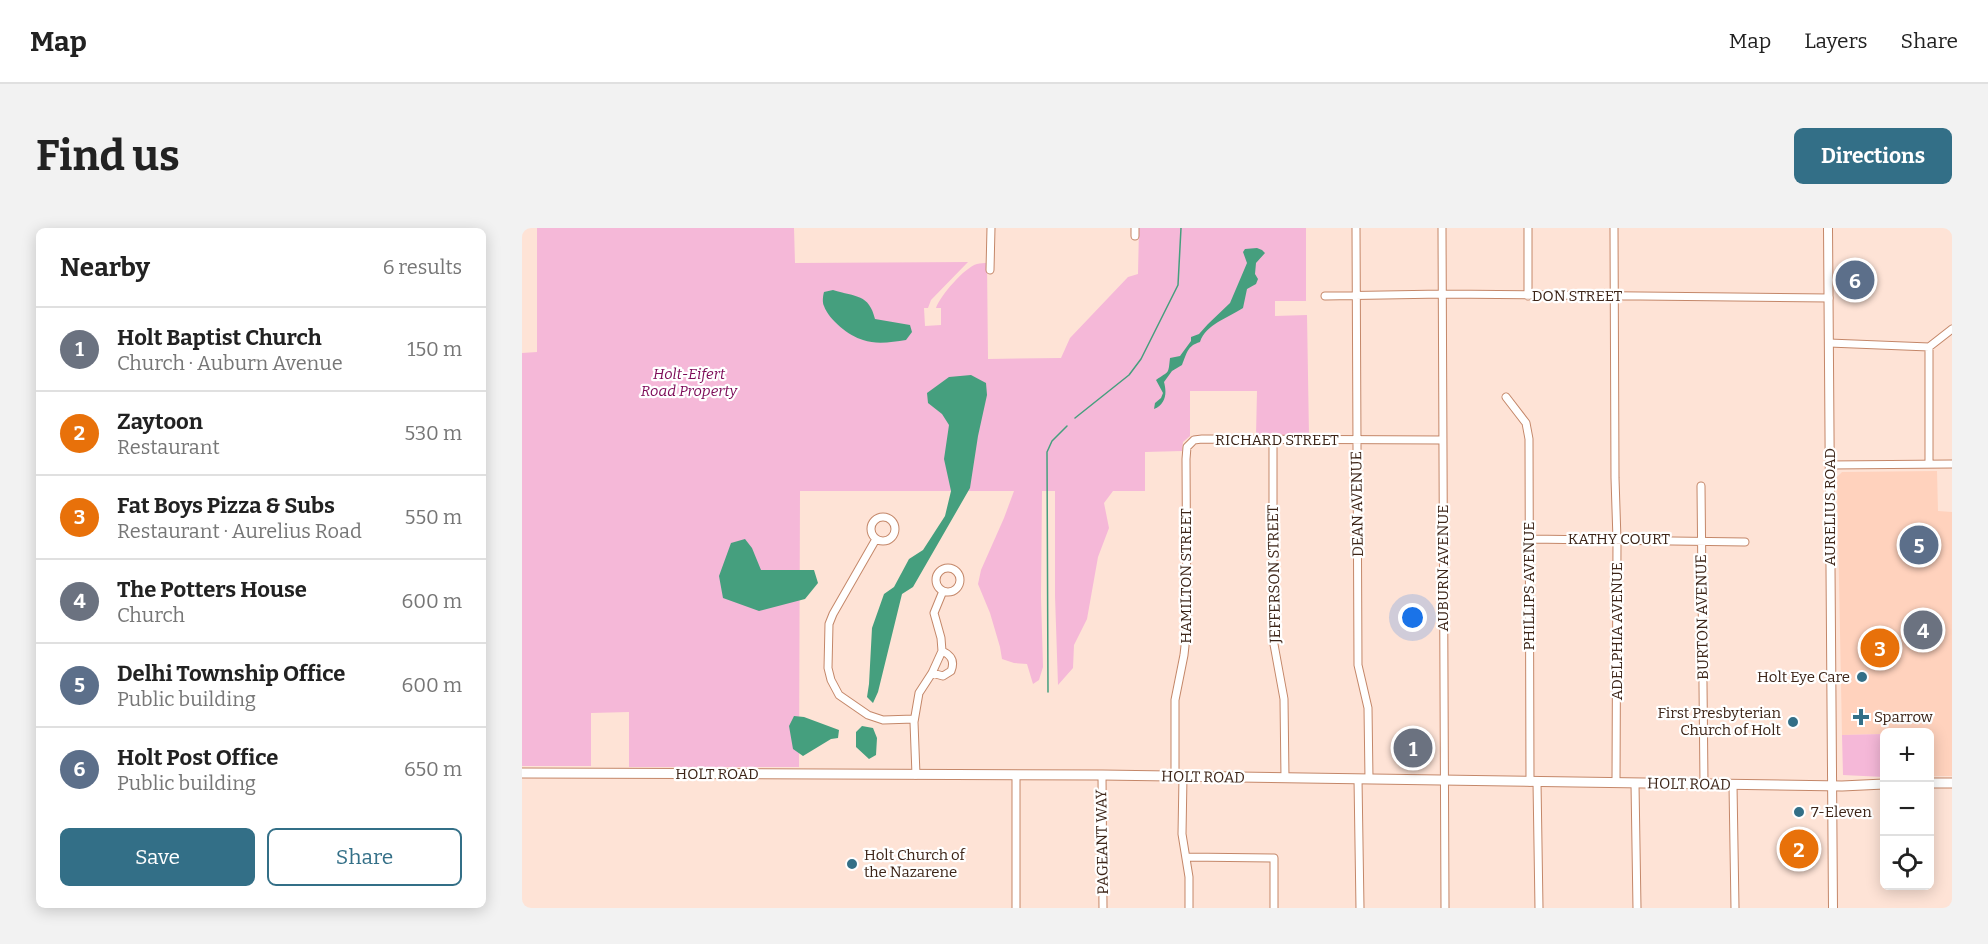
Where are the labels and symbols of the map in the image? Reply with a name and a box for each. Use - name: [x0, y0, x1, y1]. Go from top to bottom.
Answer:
- pin: 6: [1836, 257, 1874, 302]
- street label: DON STREET: [1532, 287, 1622, 305]
- park label: Holt-Eifert Road Property: [641, 365, 739, 400]
- street label: RICHARD STREET: [1215, 431, 1339, 449]
- street label: AURELIUS ROAD: [1821, 448, 1839, 566]
- street label: DEAN AVENUE: [1347, 451, 1367, 557]
- street label: AUBURN AVENUE: [1434, 504, 1452, 632]
- street label: JEFFERSON STREET: [1264, 505, 1284, 644]
- street label: HAMILTON STREET: [1177, 508, 1195, 644]
- street label: PHILLIPS AVENUE: [1520, 521, 1538, 651]
- pin: 5: [1900, 522, 1938, 568]
- street label: KATHY COURT: [1568, 530, 1670, 548]
- street label: BURTON AVENUE: [1692, 554, 1712, 680]
- street label: ADELPHIA AVENUE: [1608, 562, 1626, 700]
- your location: [1398, 603, 1427, 632]
- pin: 4: [1904, 608, 1942, 652]
- pin: 3: [1860, 626, 1900, 670]
- place label: Holt Eye Care: [1757, 668, 1850, 686]
- marker: Holt Eye Care: [1855, 670, 1869, 684]
- place label: First Presbyterian Church of Holt: [1658, 704, 1782, 739]
- marker: Sparrow: [1852, 708, 1870, 726]
- place label: Sparrow: [1874, 708, 1934, 726]
- marker: First Presbyterian Church of Holt: [1786, 715, 1800, 729]
- pin: 1: [1394, 726, 1432, 770]
- street label: HOLT ROAD: [675, 765, 759, 783]
- street label: HOLT ROAD: [1161, 767, 1245, 787]
- street label: HOLT ROAD: [1647, 774, 1731, 794]
- street label: PAGEANT WAY: [1092, 789, 1112, 895]
- place label: 7-Eleven: [1811, 803, 1872, 821]
- marker: 7-Eleven: [1792, 805, 1806, 819]
- pin: 2: [1780, 826, 1818, 872]
- place label: Holt Church of the Nazarene: [864, 846, 967, 881]
- marker: Holt Church of the Nazarene: [845, 857, 859, 871]

